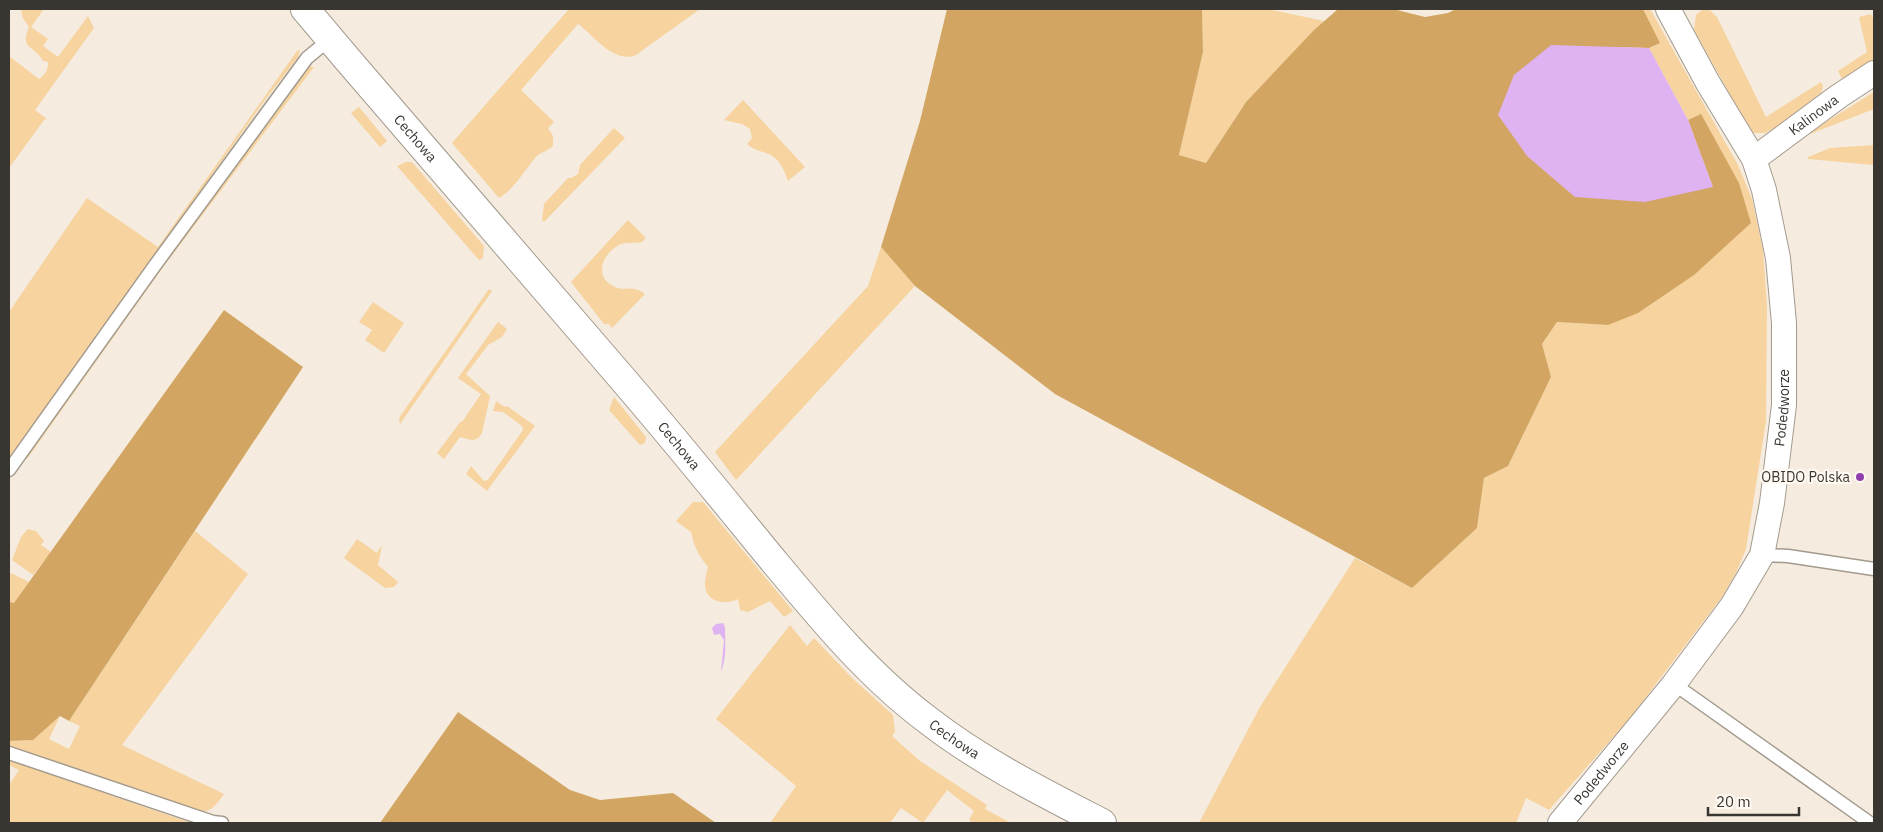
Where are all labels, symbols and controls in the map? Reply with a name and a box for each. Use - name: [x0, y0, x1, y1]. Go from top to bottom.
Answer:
- street label: Kalinowa: [1785, 90, 1842, 139]
- street label: Cechowa: [390, 111, 441, 166]
- street label: Podedworze: [1770, 369, 1793, 447]
- street label: Cechowa: [654, 418, 705, 474]
- place label: OBIDO Polska: [1761, 468, 1851, 486]
- marker: OBIDO Polska: [1854, 471, 1866, 483]
- street label: Cechowa: [926, 715, 983, 763]
- street label: Podedworze: [1570, 737, 1633, 808]
- scale bar: [1708, 784, 1799, 816]
- text: 20 m: [1716, 792, 1751, 811]

